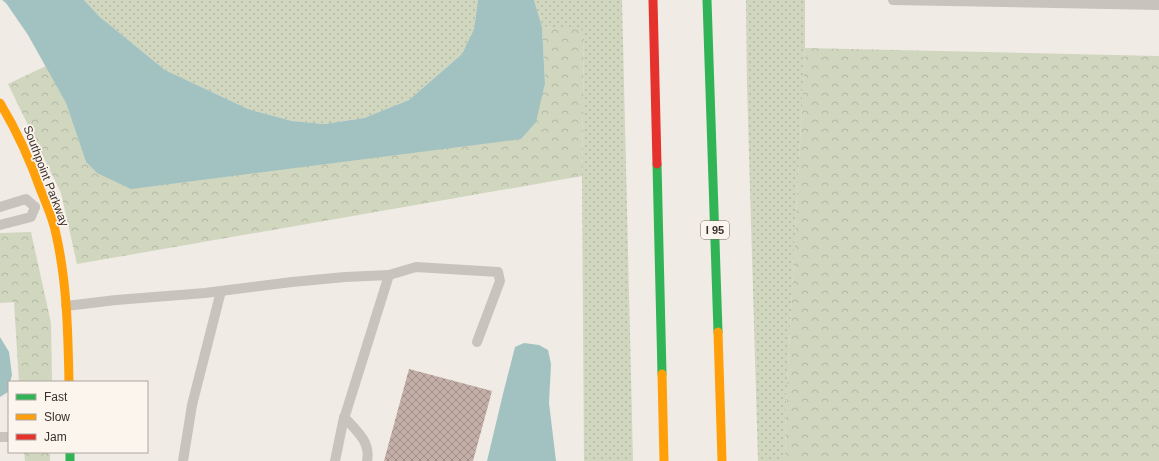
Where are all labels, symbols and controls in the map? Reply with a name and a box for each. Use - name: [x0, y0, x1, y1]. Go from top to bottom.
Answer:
- street label: Southpoint Parkway: [20, 124, 72, 228]
- road number: I 95: [701, 221, 729, 239]
- legend: [8, 381, 148, 453]
- text: Fast: [44, 390, 68, 404]
- text: Slow: [44, 410, 70, 424]
- text: Jam: [44, 430, 67, 444]

